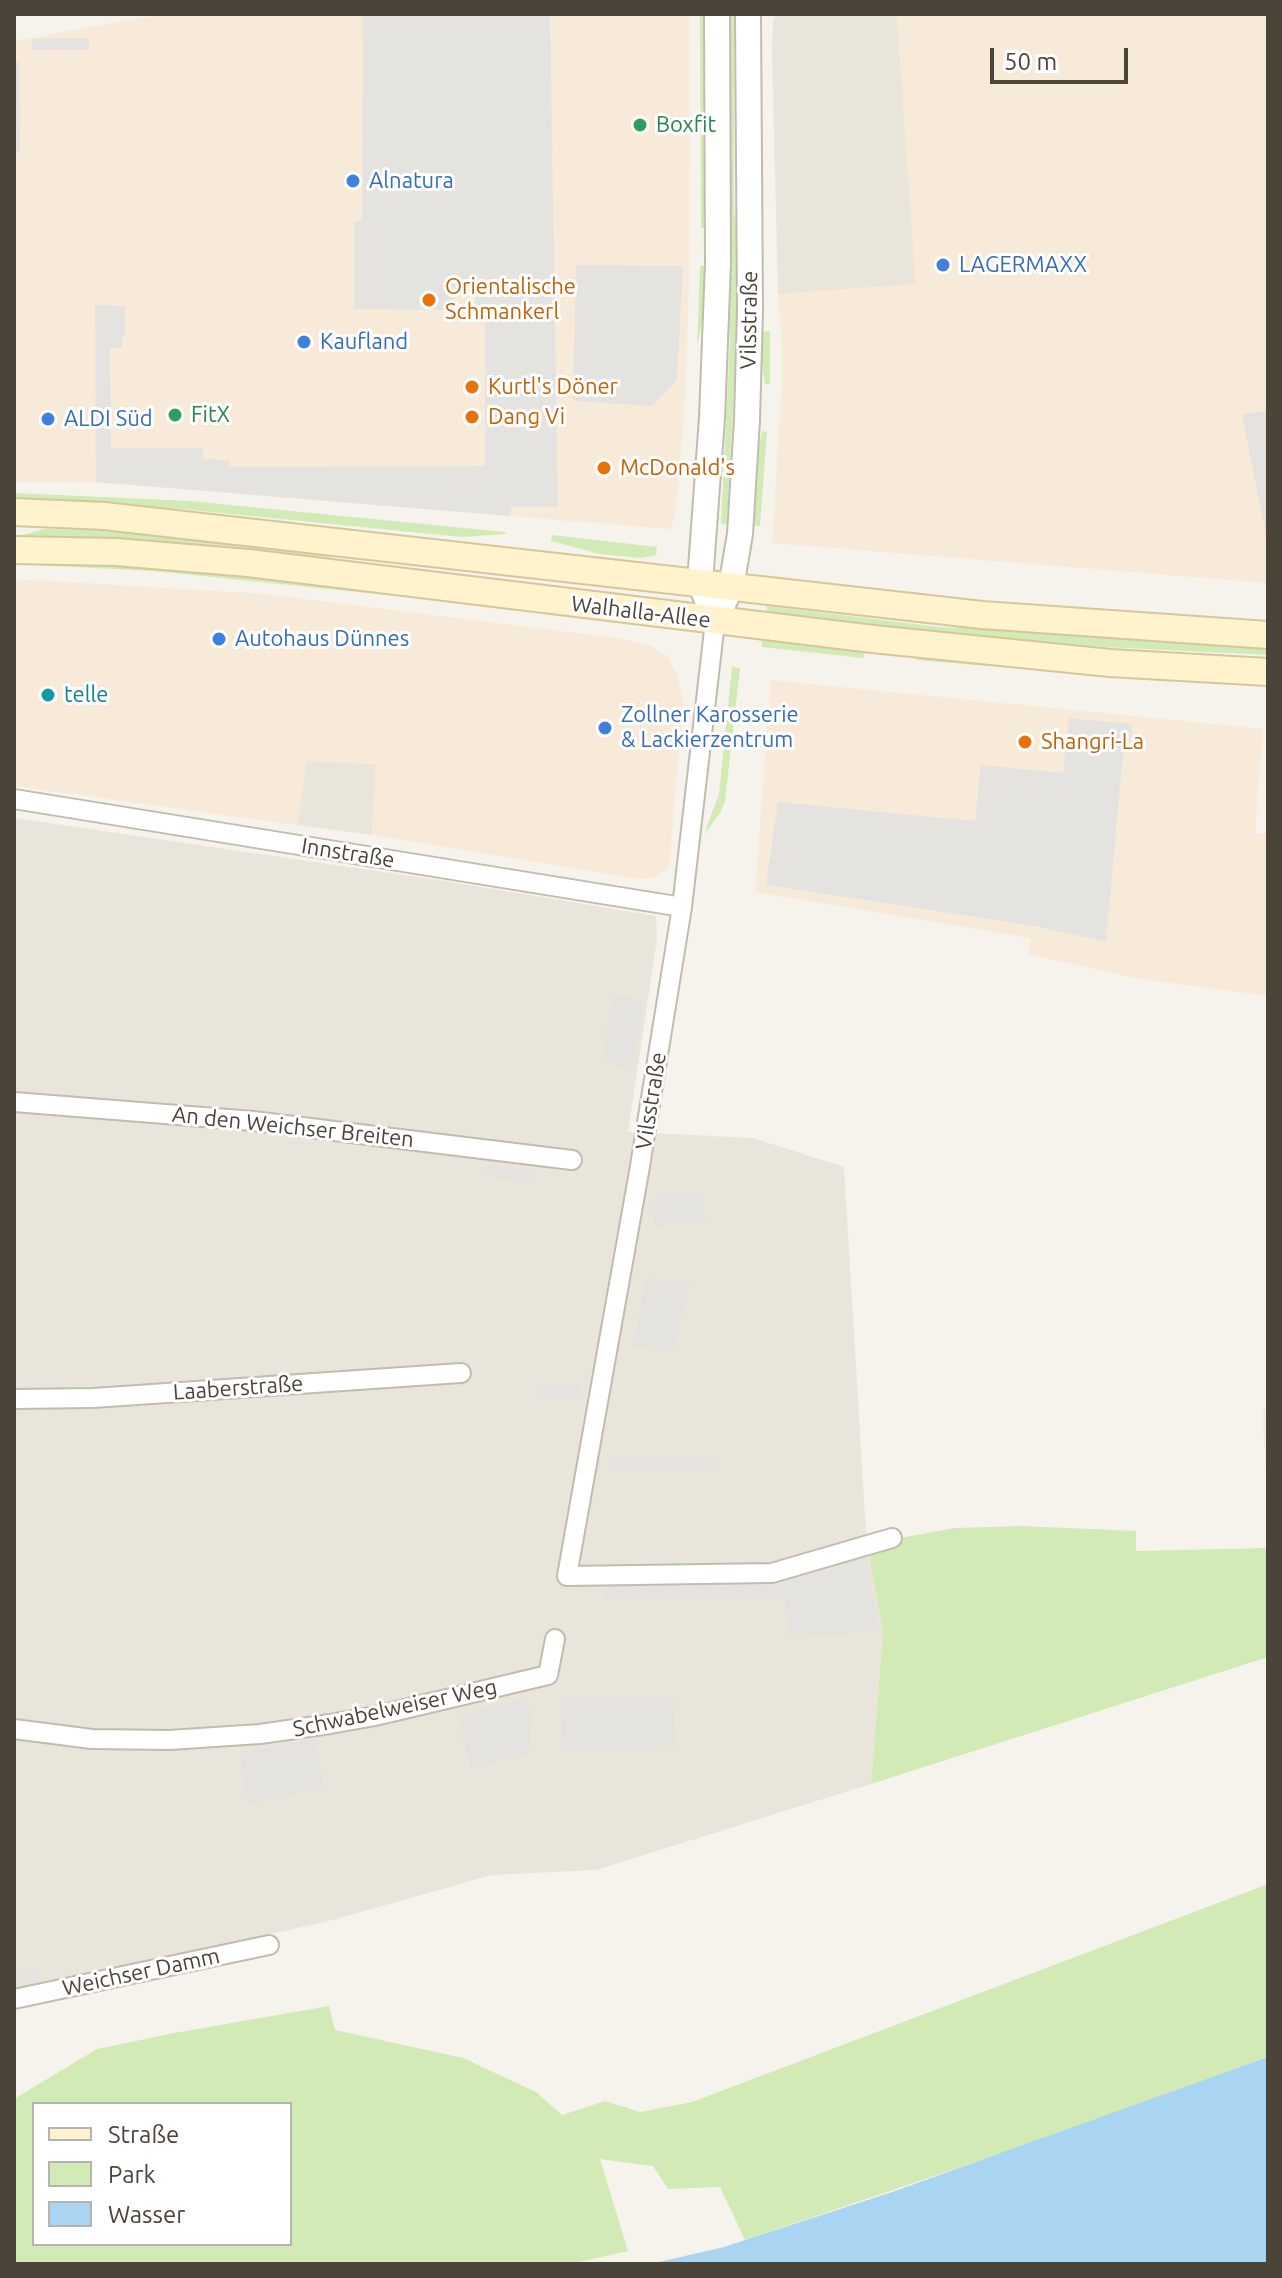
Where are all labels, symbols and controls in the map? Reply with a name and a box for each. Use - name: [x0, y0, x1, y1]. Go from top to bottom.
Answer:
- scale bar: [994, 32, 1132, 82]
- text: 50 m: [1004, 48, 1057, 75]
- place label: Boxfit: [656, 112, 716, 138]
- marker: Boxfit: [631, 116, 649, 134]
- place label: Alnatura: [369, 168, 454, 194]
- marker: Alnatura: [344, 172, 362, 190]
- place label: LAGERMAXX: [959, 252, 1087, 278]
- marker: LAGERMAXX: [934, 256, 952, 274]
- street label: Vilsstraße: [735, 270, 763, 370]
- place label: Orientalische Schmankerl: [445, 274, 576, 326]
- marker: Orientalische Schmankerl: [420, 291, 438, 309]
- place label: Kaufland: [320, 329, 408, 355]
- marker: Kaufland: [295, 333, 313, 351]
- place label: Kurtl's Döner: [488, 374, 618, 400]
- marker: Kurtl's Döner: [463, 378, 481, 396]
- place label: FitX: [191, 402, 230, 428]
- place label: Dang Vi: [488, 404, 565, 430]
- place label: ALDI Süd: [64, 406, 153, 432]
- marker: FitX: [166, 406, 184, 424]
- marker: Dang Vi: [463, 408, 481, 426]
- marker: ALDI Süd: [39, 410, 57, 428]
- place label: McDonald's: [620, 455, 735, 481]
- marker: McDonald's: [595, 459, 613, 477]
- street label: Walhalla-Allee: [570, 590, 712, 634]
- place label: Autohaus Dünnes: [235, 626, 409, 652]
- marker: Autohaus Dünnes: [210, 630, 228, 648]
- place label: telle: [64, 682, 108, 708]
- marker: telle: [39, 686, 57, 704]
- place label: Zollner Karosserie & Lackierzentrum: [621, 702, 799, 754]
- marker: Zollner Karosserie & Lackierzentrum: [596, 719, 614, 737]
- place label: Shangri-La: [1041, 729, 1144, 755]
- marker: Shangri-La: [1016, 733, 1034, 751]
- street label: Innstraße: [300, 833, 396, 873]
- street label: Vilsstraße: [630, 1050, 672, 1152]
- street label: An den Weichser Breiten: [171, 1101, 415, 1153]
- street label: Laaberstraße: [172, 1370, 304, 1406]
- street label: Schwabelweiser Weg: [291, 1673, 499, 1743]
- street label: Weichser Damm: [60, 1942, 222, 2002]
- legend: [32, 2102, 292, 2246]
- text: Straße: [108, 2121, 179, 2148]
- text: Park: [108, 2161, 156, 2188]
- text: Wasser: [108, 2201, 185, 2228]

